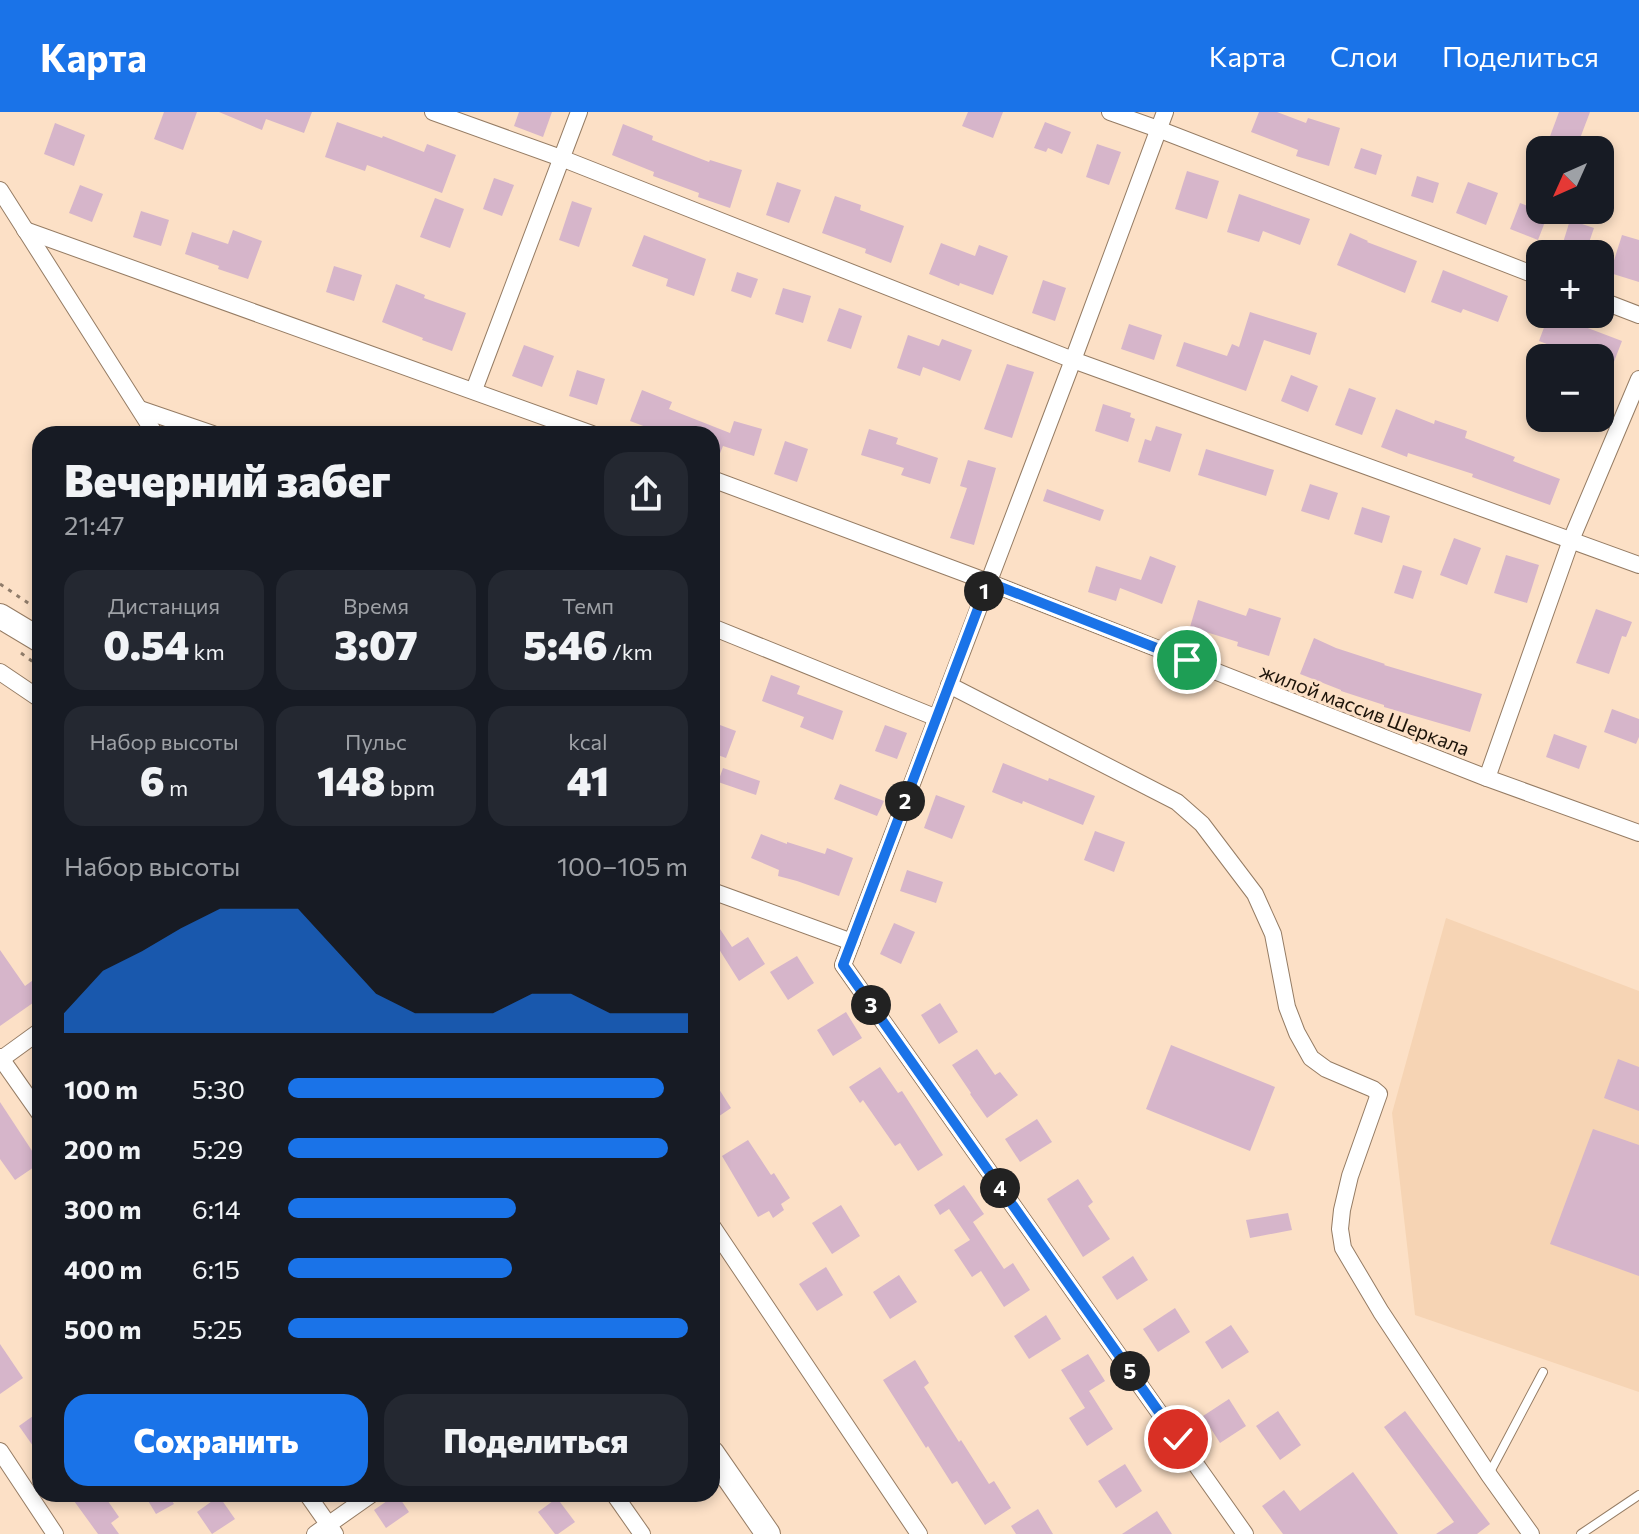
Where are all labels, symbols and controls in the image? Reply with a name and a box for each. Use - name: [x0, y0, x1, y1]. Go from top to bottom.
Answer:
- text: Карта: [40, 33, 147, 80]
- text: Карта: [1209, 39, 1286, 73]
- text: Слои: [1330, 39, 1398, 73]
- text: Поделиться: [1442, 39, 1599, 73]
- north arrow: [1526, 136, 1614, 224]
- map controls: [1526, 136, 1614, 432]
- button: +: [1526, 240, 1614, 328]
- button: −: [1526, 344, 1614, 432]
- text: Вечерний забег: [64, 452, 390, 506]
- button: share: [604, 452, 688, 536]
- text: 21:47: [64, 509, 124, 540]
- pin: 1: [964, 571, 1004, 611]
- text: 1: [979, 577, 989, 604]
- text: Дистанция: [108, 592, 220, 619]
- text: Время: [343, 592, 409, 619]
- text: Темп: [562, 592, 614, 619]
- text: 0.54: [103, 619, 189, 668]
- text: 3:07: [334, 619, 418, 668]
- text: 5:46: [523, 619, 608, 668]
- pin: [1153, 626, 1221, 694]
- text: km: [189, 638, 225, 665]
- text: /km: [608, 638, 653, 665]
- icon: arrive: [1165, 638, 1209, 682]
- street label: жилой массив Шеркала: [1257, 658, 1473, 760]
- text: Набор высоты: [89, 728, 239, 755]
- text: Пульс: [345, 728, 407, 755]
- text: kcal: [568, 728, 608, 755]
- text: 6: [140, 755, 165, 804]
- text: 148: [317, 755, 386, 804]
- text: 41: [567, 755, 609, 804]
- text: m: [165, 774, 188, 801]
- text: bpm: [386, 774, 435, 801]
- pin: 2: [885, 781, 925, 821]
- text: 2: [899, 787, 911, 814]
- text: Набор высоты: [64, 850, 240, 881]
- text: 100–105 m: [557, 850, 688, 881]
- pin: 3: [851, 985, 891, 1025]
- text: 3: [865, 991, 877, 1018]
- text: 100 m: [64, 1073, 138, 1104]
- text: 5:30: [192, 1073, 245, 1104]
- text: 200 m: [64, 1133, 141, 1164]
- text: 5:29: [192, 1133, 243, 1164]
- pin: 4: [980, 1168, 1020, 1208]
- text: 4: [993, 1174, 1007, 1201]
- text: 300 m: [64, 1193, 141, 1224]
- text: 6:14: [192, 1193, 241, 1224]
- text: 400 m: [64, 1253, 142, 1284]
- text: 6:15: [192, 1253, 240, 1284]
- text: 500 m: [64, 1313, 141, 1344]
- text: 5:25: [192, 1313, 242, 1344]
- pin: 5: [1110, 1351, 1150, 1391]
- text: 5: [1124, 1357, 1136, 1384]
- button: Сохранить: [64, 1394, 368, 1486]
- button: Поделиться: [384, 1394, 688, 1486]
- pin: [1144, 1405, 1212, 1473]
- icon: check: [1156, 1417, 1200, 1461]

